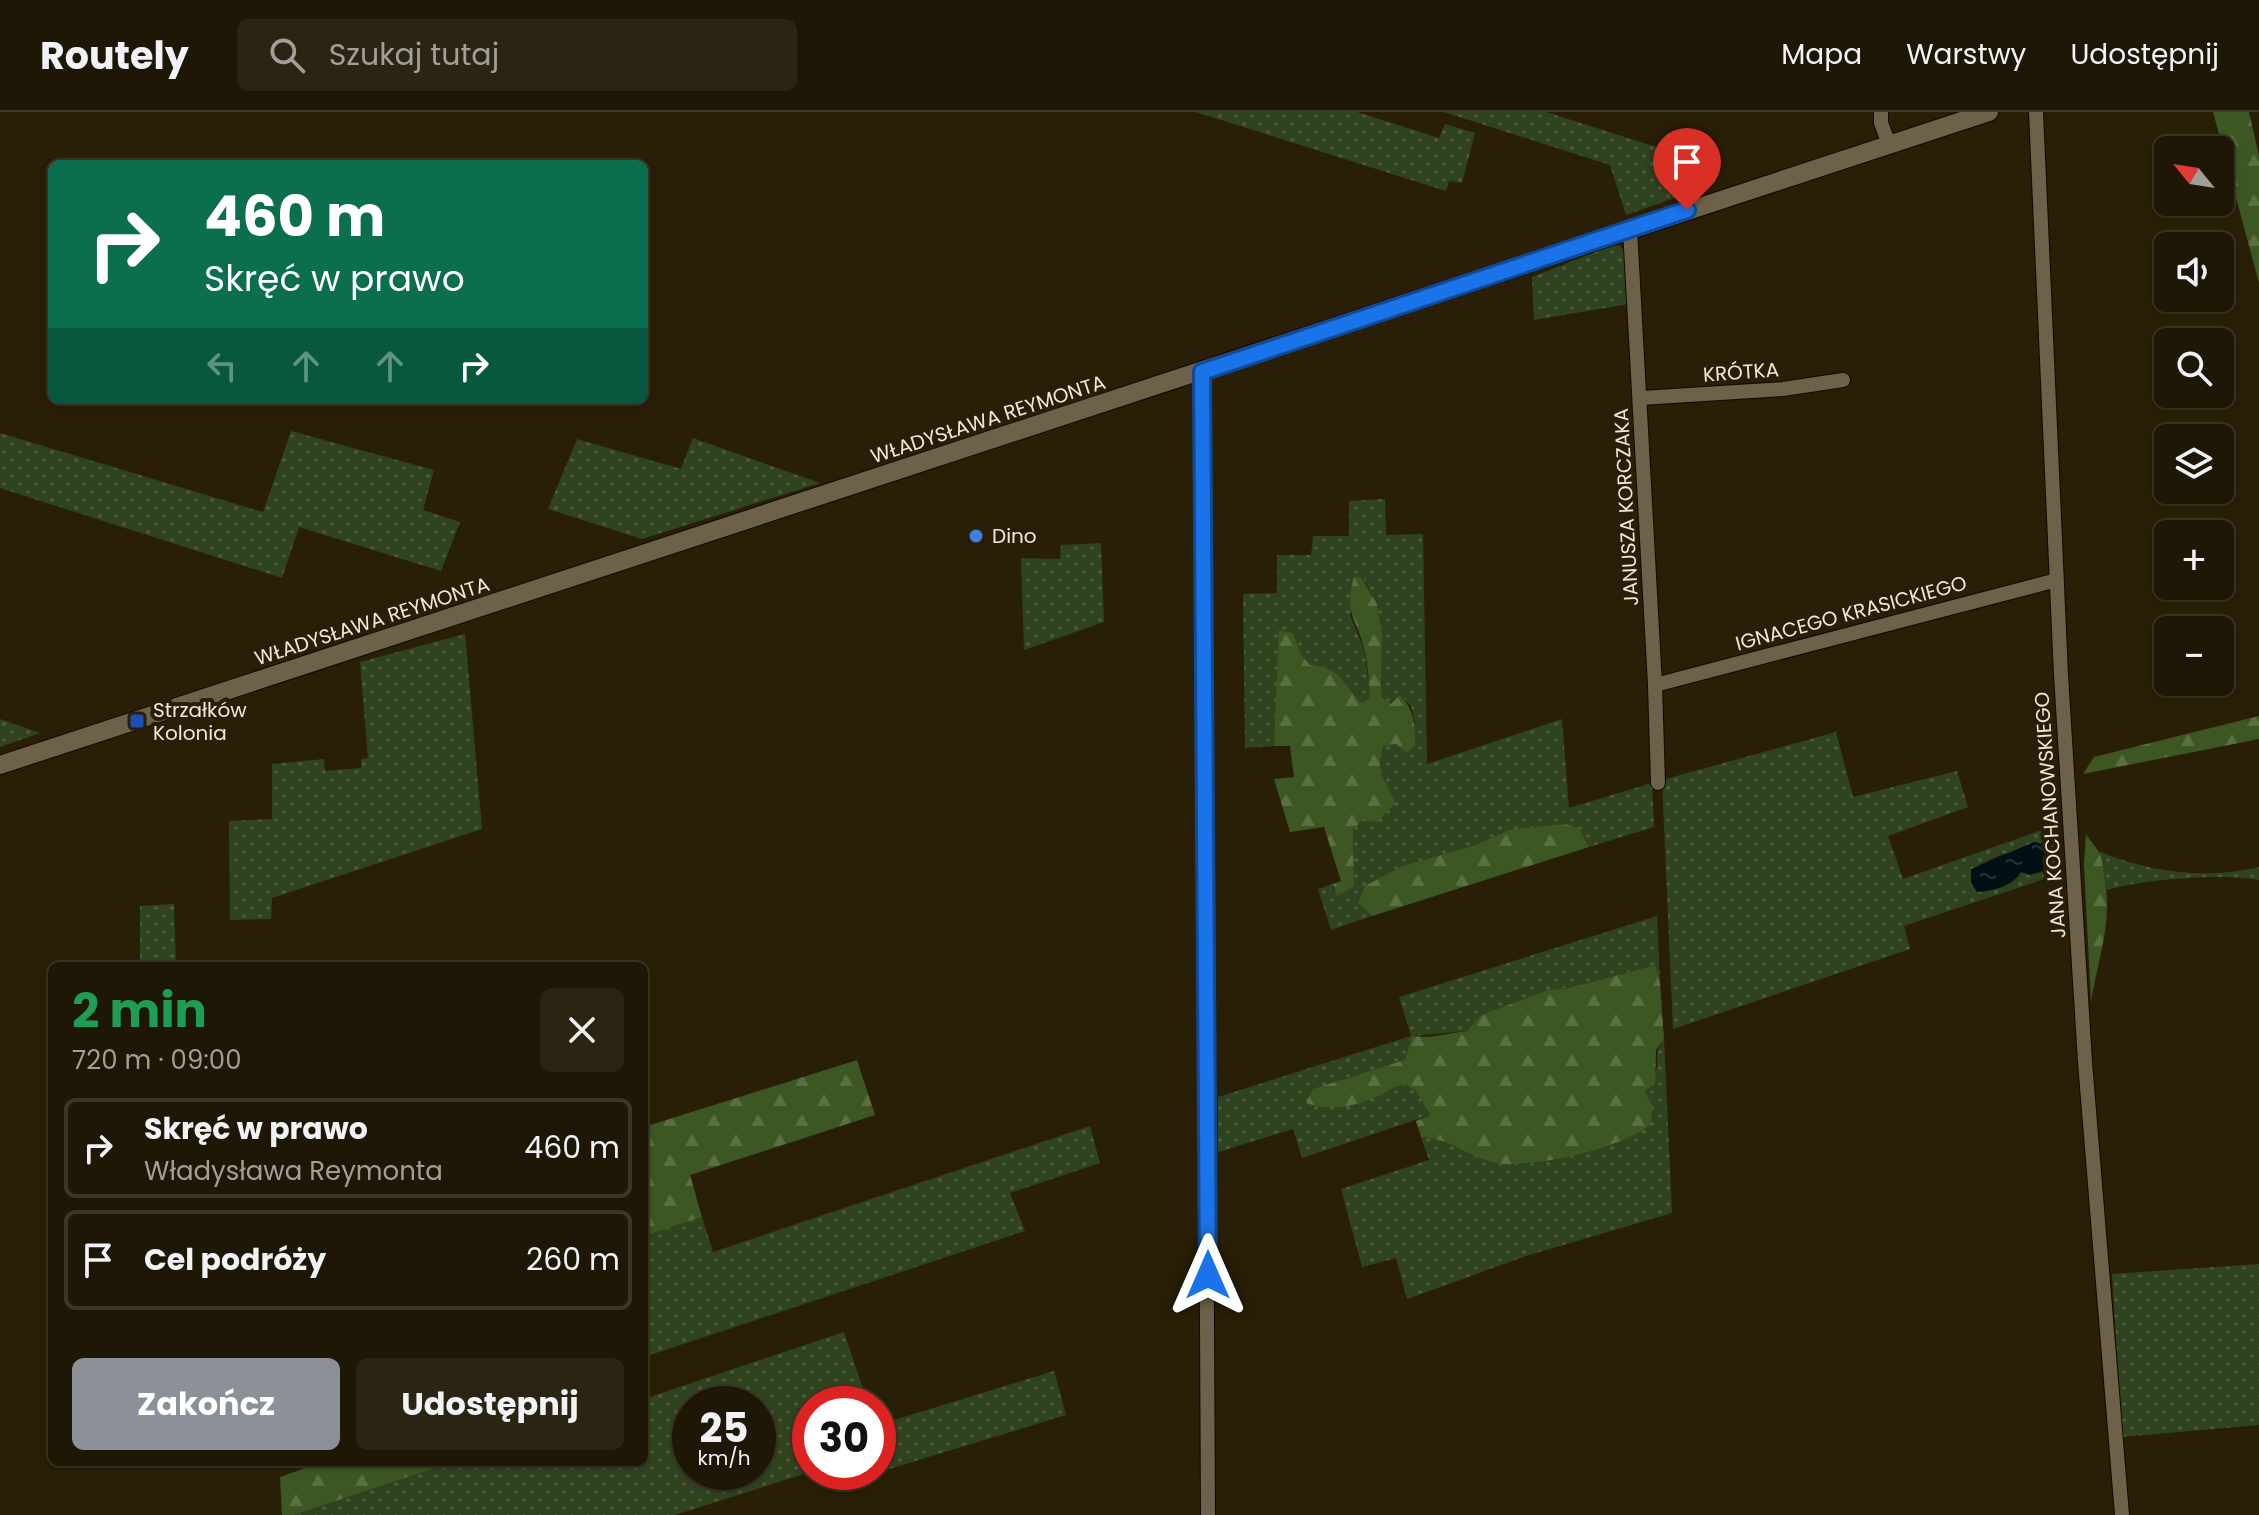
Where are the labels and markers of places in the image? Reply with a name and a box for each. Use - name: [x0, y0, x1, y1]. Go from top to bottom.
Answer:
- pin: [1653, 128, 1721, 210]
- place label: Dino: [992, 522, 1037, 550]
- marker: Dino: [967, 527, 985, 545]
- place label: Strzałków Kolonia: [153, 696, 247, 747]
- marker: Strzałków Kolonia: [128, 712, 146, 730]

